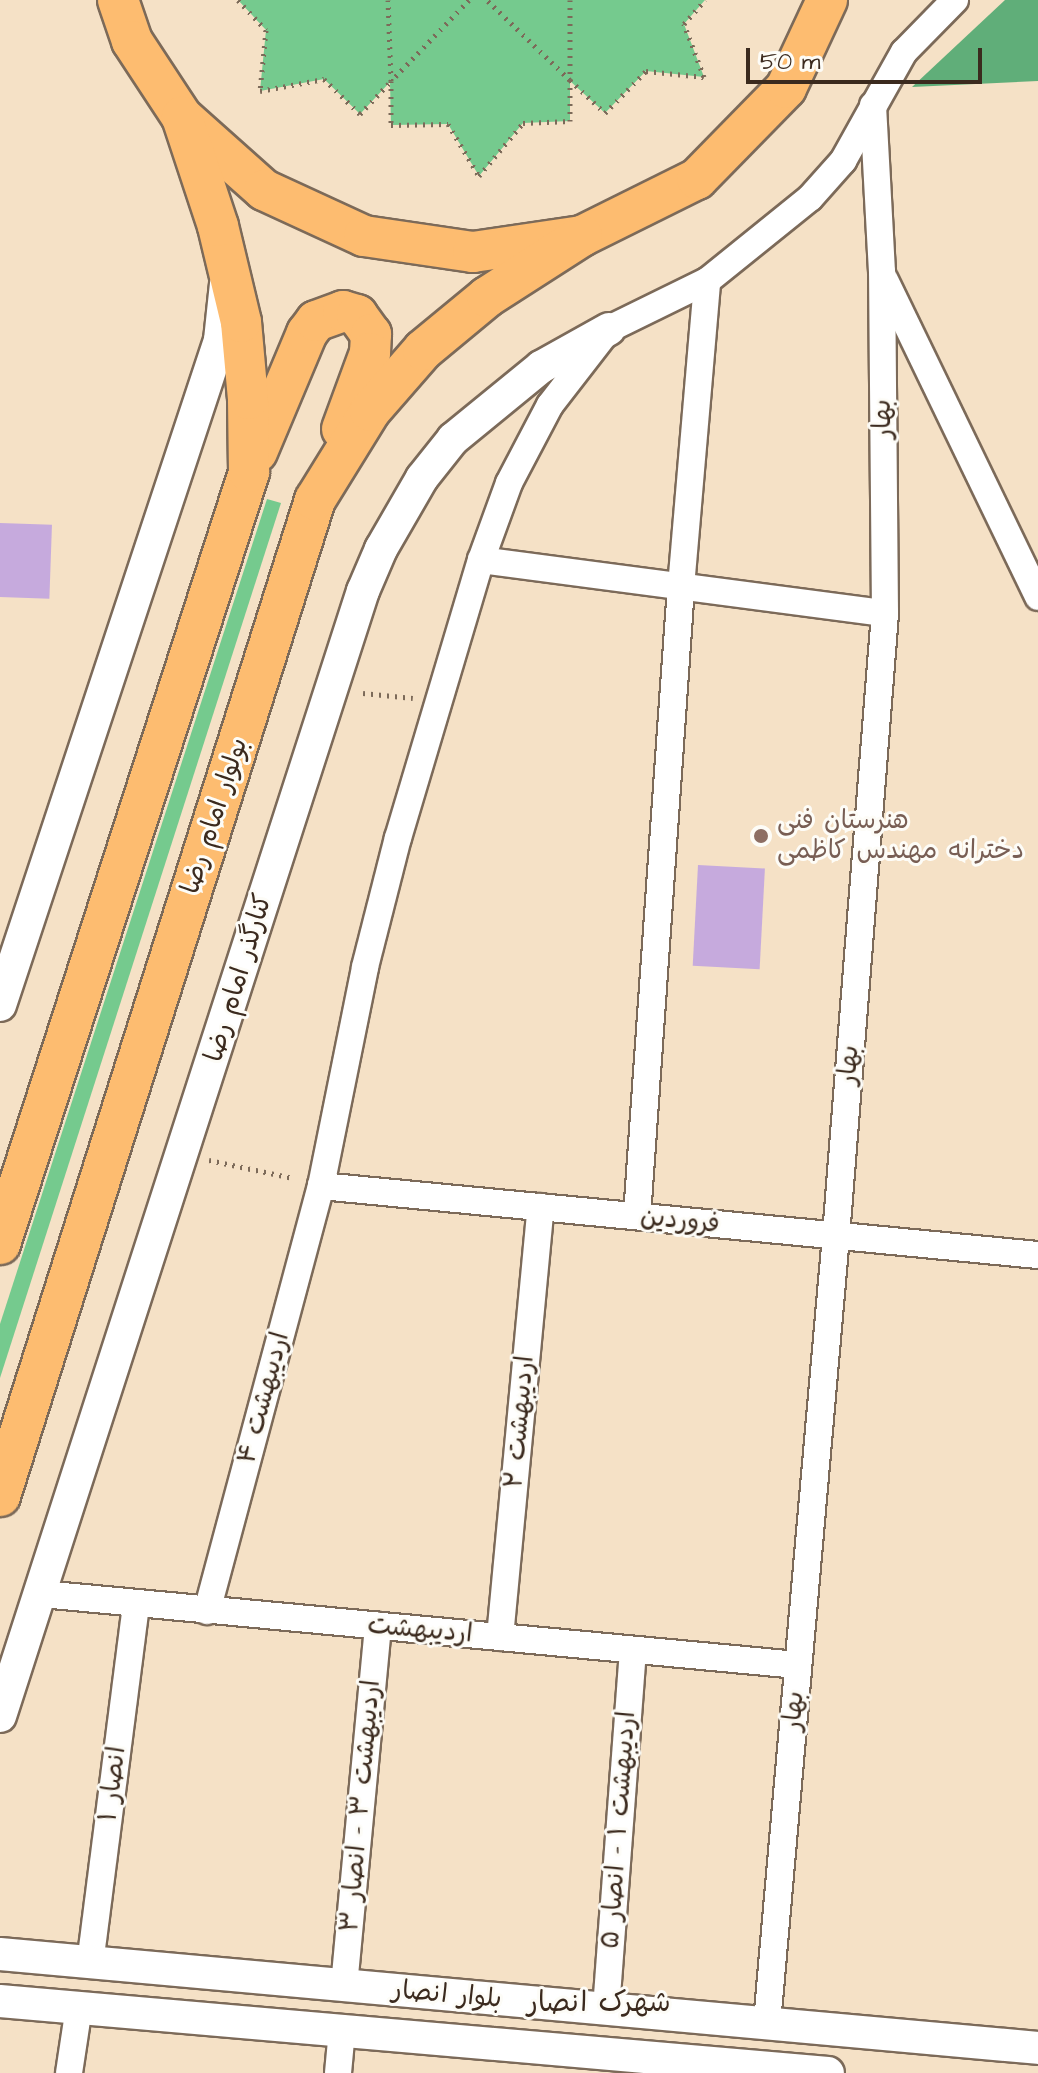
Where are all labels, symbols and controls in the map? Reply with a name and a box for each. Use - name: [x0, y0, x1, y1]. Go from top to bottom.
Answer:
- scale bar: [750, 32, 986, 82]
- text: 50 m: [760, 45, 820, 79]
- street label: بهار: [867, 399, 899, 439]
- street label: بولوار امام رضا: [175, 734, 255, 898]
- place label: هنرستان فنی دخترانه مهندس کاظمی: [777, 805, 1024, 866]
- marker: هنرستان فنی دخترانه مهندس کاظمی: [752, 827, 770, 845]
- street label: کنارگذر امام رضا: [199, 890, 279, 1066]
- street label: بهار: [832, 1044, 866, 1086]
- street label: فروردین: [639, 1201, 721, 1241]
- street label: اردیبهشت ۴: [231, 1329, 297, 1467]
- street label: اردیبهشت ۲: [499, 1354, 541, 1490]
- street label: اردیبهشت: [366, 1610, 474, 1650]
- street label: اردیبهشت ۳ - انصار ۳: [334, 1679, 388, 1933]
- street label: بهار: [777, 1690, 811, 1732]
- street label: اردیبهشت ۱ - انصار ۵: [595, 1710, 643, 1950]
- street label: انصار ۱: [93, 1745, 133, 1823]
- street label: بلوار انصار: [391, 1975, 503, 2015]
- district label: شهرک انصار: [527, 1986, 671, 2020]

